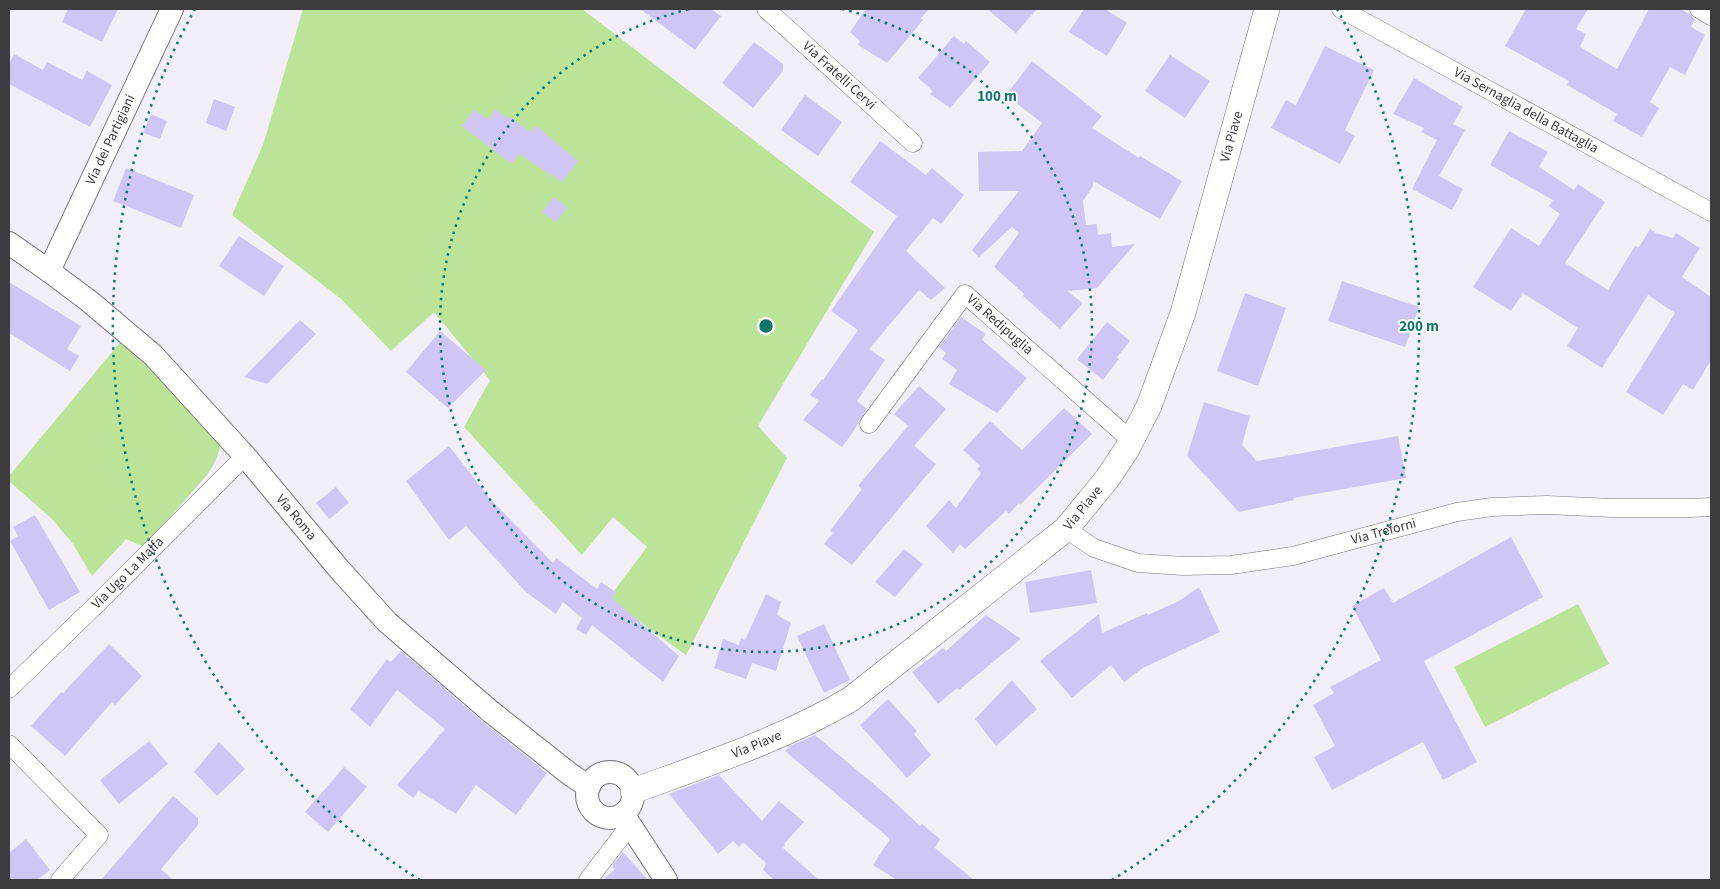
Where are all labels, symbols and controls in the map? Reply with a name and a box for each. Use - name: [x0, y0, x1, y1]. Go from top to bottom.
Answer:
- street label: Via Fratelli Cervi: [798, 37, 881, 115]
- street label: Via Sernaglia della Battaglia: [1450, 63, 1602, 158]
- text: 100 m: [977, 86, 1017, 107]
- street label: Via dei Partigiani: [81, 91, 140, 188]
- street label: Via Piave: [1215, 109, 1248, 165]
- street label: Via Redipuglia: [962, 290, 1038, 360]
- text: 200 m: [1399, 316, 1439, 337]
- centre of rings: [757, 317, 775, 335]
- street label: Via Piave: [1059, 482, 1107, 535]
- street label: Via Roma: [271, 490, 321, 545]
- street label: Via Treforni: [1349, 513, 1418, 550]
- street label: Via Ugo La Malfa: [87, 532, 169, 614]
- street label: Via Piave: [729, 725, 785, 764]

